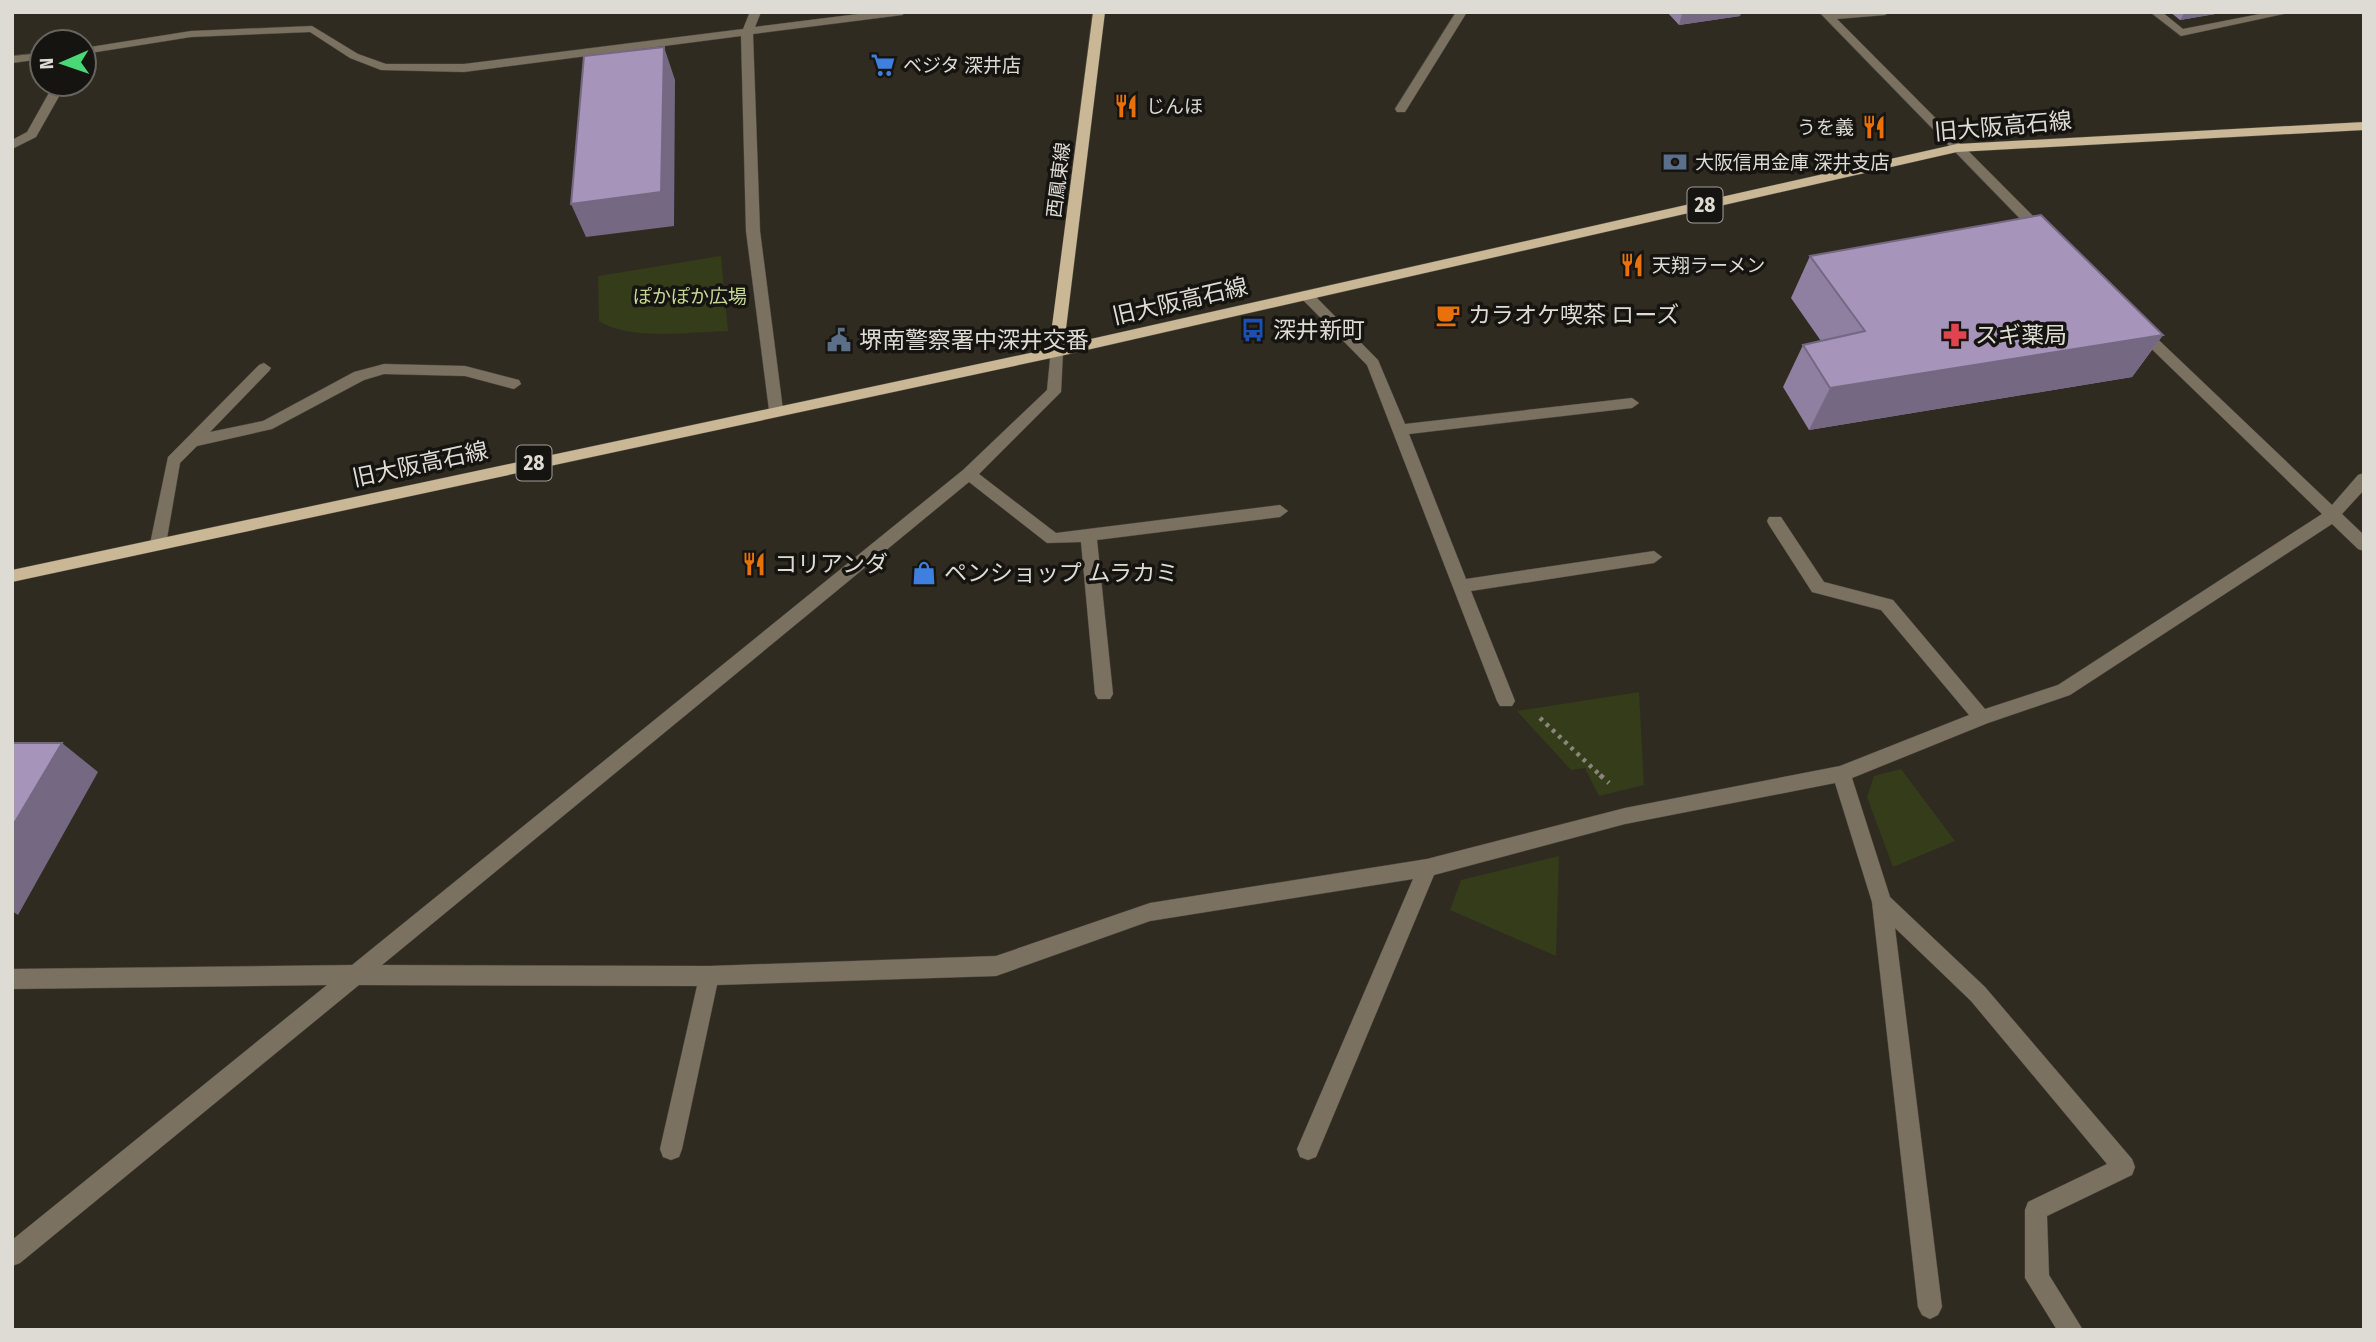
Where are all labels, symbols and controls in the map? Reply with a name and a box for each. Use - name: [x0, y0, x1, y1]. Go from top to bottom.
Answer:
- north arrow: [28, 28, 98, 98]
- supermarket icon: ベジタ 深井店: [869, 51, 897, 79]
- place label: ベジタ 深井店: [903, 54, 1021, 77]
- text: N: [35, 57, 58, 70]
- restaurant icon: じんほ: [1112, 92, 1140, 120]
- place label: じんほ: [1146, 95, 1203, 118]
- street label: 旧大阪高石線: [1933, 106, 2073, 146]
- restaurant icon: うを義: [1860, 113, 1888, 141]
- place label: うを義: [1797, 116, 1854, 139]
- street label: 西鳳東線: [1042, 141, 1075, 219]
- bank icon: 大阪信用金庫 深井支店: [1661, 148, 1689, 176]
- place label: 大阪信用金庫 深井支店: [1695, 151, 1889, 174]
- road number: 28: [1688, 188, 1722, 222]
- restaurant icon: 天翔ラーメン: [1618, 251, 1646, 279]
- place label: 天翔ラーメン: [1652, 254, 1765, 277]
- street label: 旧大阪高石線: [1110, 272, 1250, 330]
- park label: ぽかぽか広場: [633, 285, 747, 308]
- cafe icon: カラオケ喫茶 ローズ: [1434, 301, 1462, 329]
- place label: カラオケ喫茶 ローズ: [1468, 301, 1679, 329]
- bus stop icon: 深井新町: [1239, 316, 1267, 344]
- place label: 深井新町: [1273, 316, 1365, 344]
- pharmacy icon: スギ薬局: [1941, 321, 1969, 349]
- place label: スギ薬局: [1975, 321, 2067, 349]
- public building icon: 堺南警察署中深井交番: [825, 326, 853, 354]
- place label: 堺南警察署中深井交番: [859, 326, 1089, 354]
- street label: 旧大阪高石線: [350, 436, 490, 492]
- road number: 28: [516, 446, 552, 480]
- restaurant icon: コリアンダ: [740, 550, 768, 578]
- place label: コリアンダ: [774, 550, 888, 578]
- shop icon: ペンショップ ムラカミ: [910, 559, 938, 587]
- place label: ペンショップ ムラカミ: [944, 559, 1178, 587]

